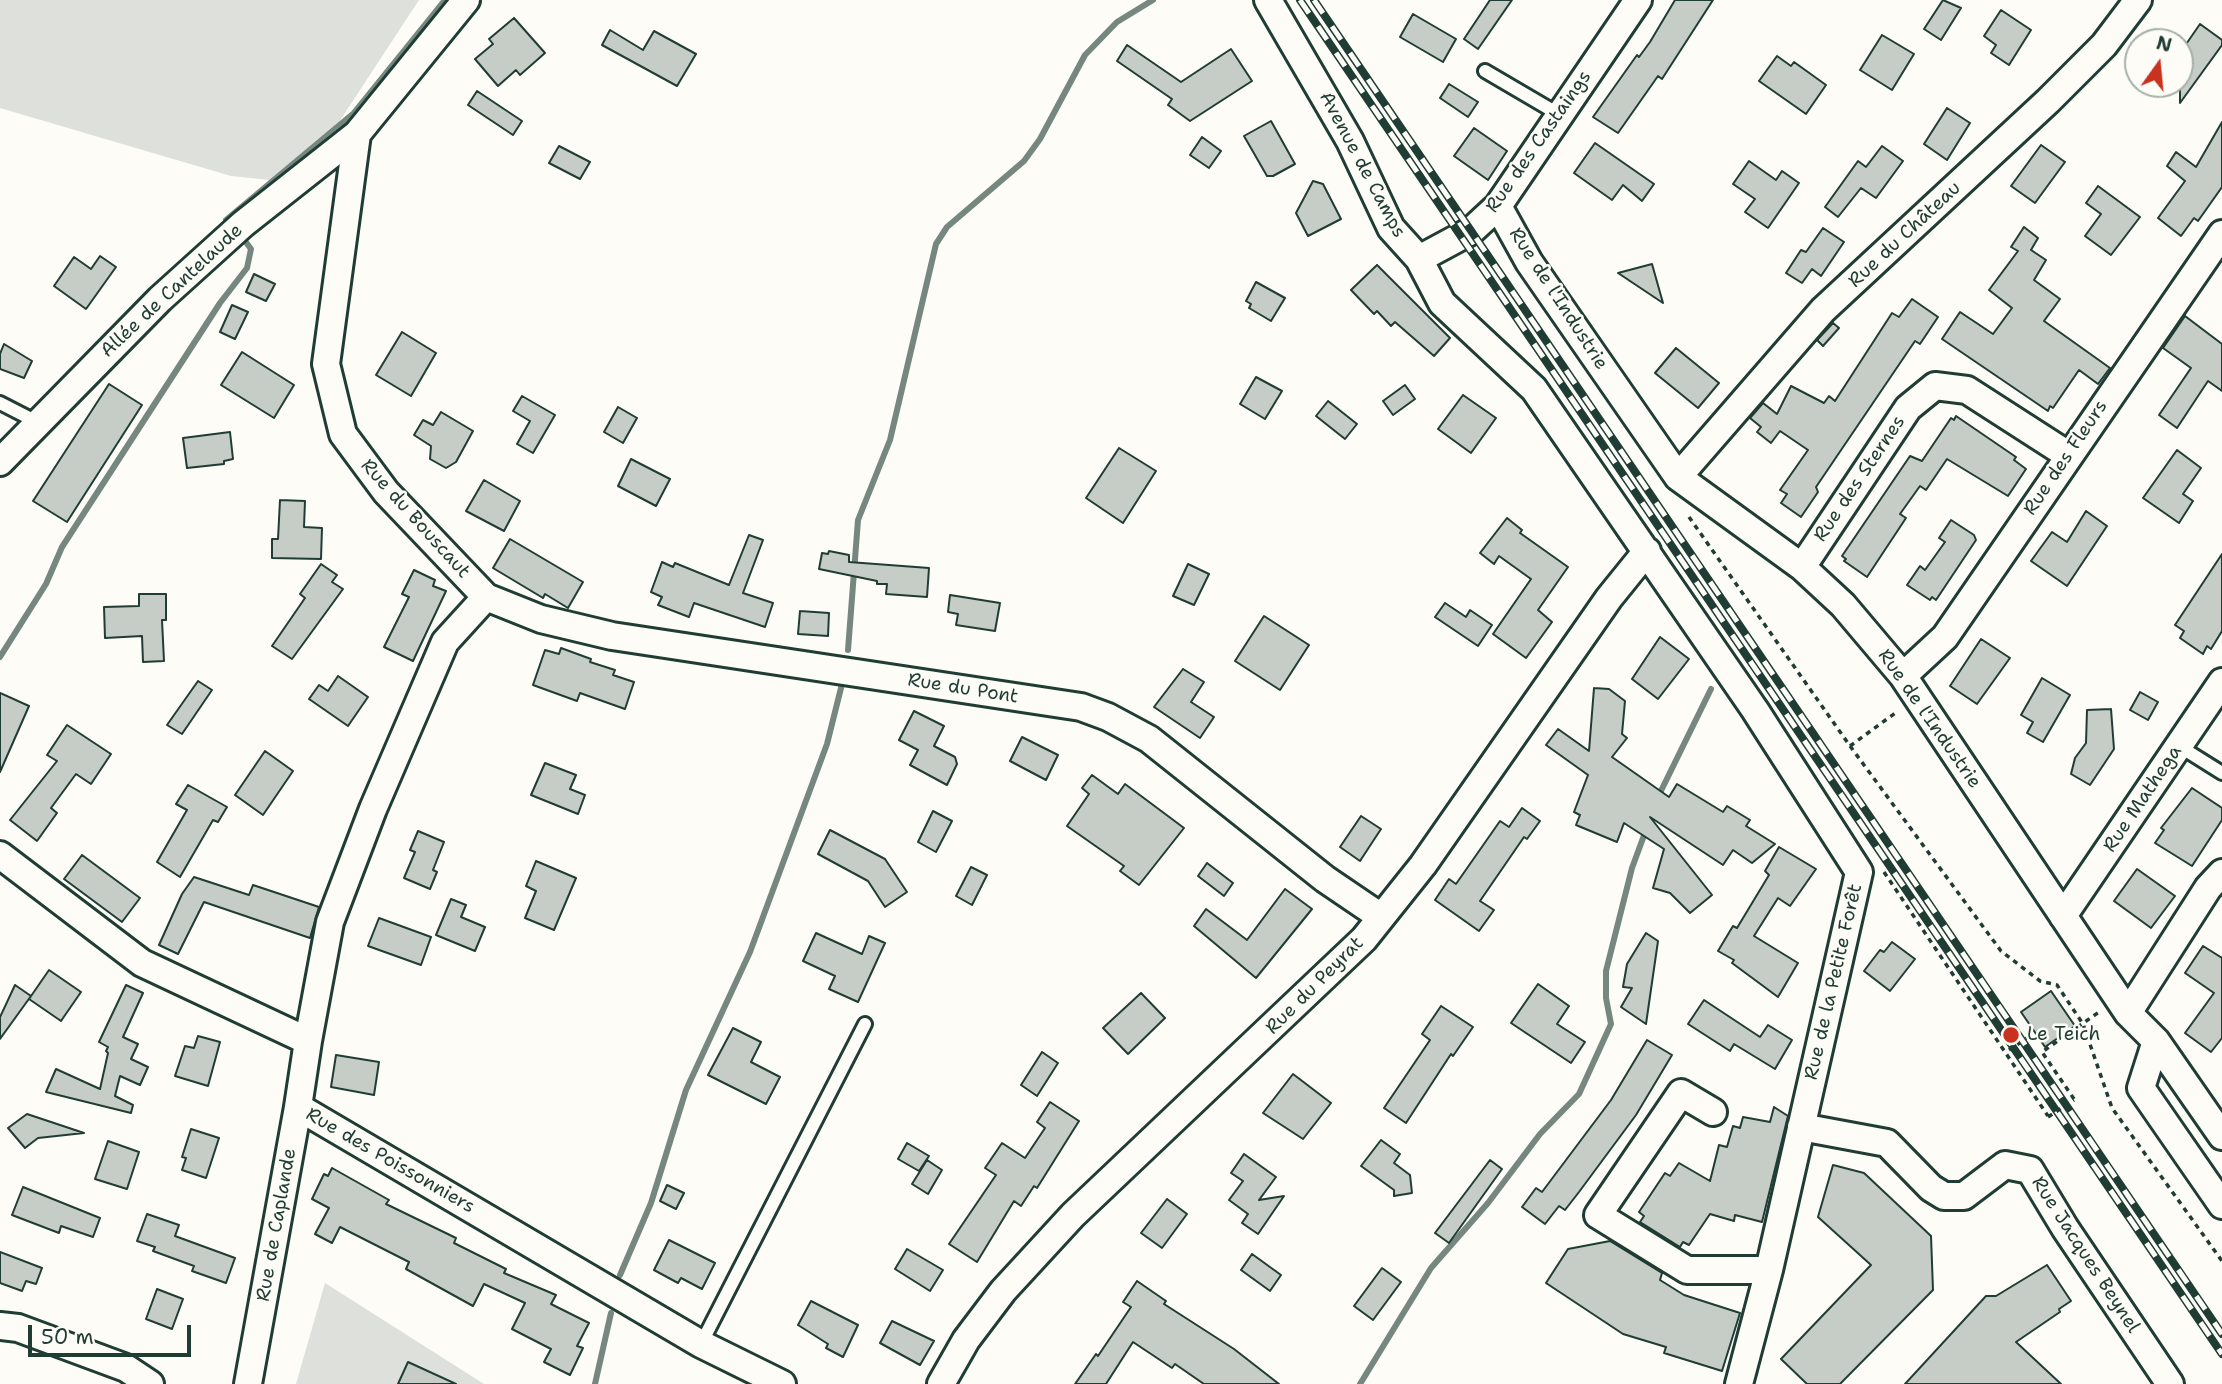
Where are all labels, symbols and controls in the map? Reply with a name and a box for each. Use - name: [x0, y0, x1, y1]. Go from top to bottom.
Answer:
- north arrow: [2124, 28, 2194, 98]
- text: N: [2154, 30, 2175, 58]
- street label: Rue des Castaings: [1481, 67, 1597, 217]
- street label: Avenue de Camps: [1314, 88, 1410, 242]
- street label: Rue du Château: [1844, 177, 1966, 293]
- street label: Allée de Cantelaude: [96, 219, 248, 363]
- street label: Rue de l'Industrie: [1504, 224, 1612, 374]
- street label: Rue des Fleurs: [2019, 396, 2113, 520]
- street label: Rue des Sternes: [1809, 412, 1911, 546]
- street label: Rue du Bouscaut: [356, 455, 474, 583]
- street label: Rue de l'Industrie: [1872, 645, 1986, 793]
- street label: Rue du Pont: [906, 669, 1020, 709]
- street label: Rue Mathega: [2099, 741, 2187, 857]
- street label: Rue de la Petite Forêt: [1800, 882, 1868, 1082]
- street label: Rue du Peyrat: [1261, 932, 1369, 1040]
- place label: Le Teich: [2027, 1024, 2100, 1046]
- marker: Le Teich: [2001, 1025, 2021, 1045]
- street label: Rue des Poissonniers: [301, 1103, 479, 1219]
- street label: Rue de Caplande: [252, 1147, 302, 1303]
- street label: Rue Jacques Beynel: [2026, 1173, 2144, 1337]
- scale bar: [32, 1310, 194, 1354]
- text: 50 m: [41, 1323, 94, 1351]

